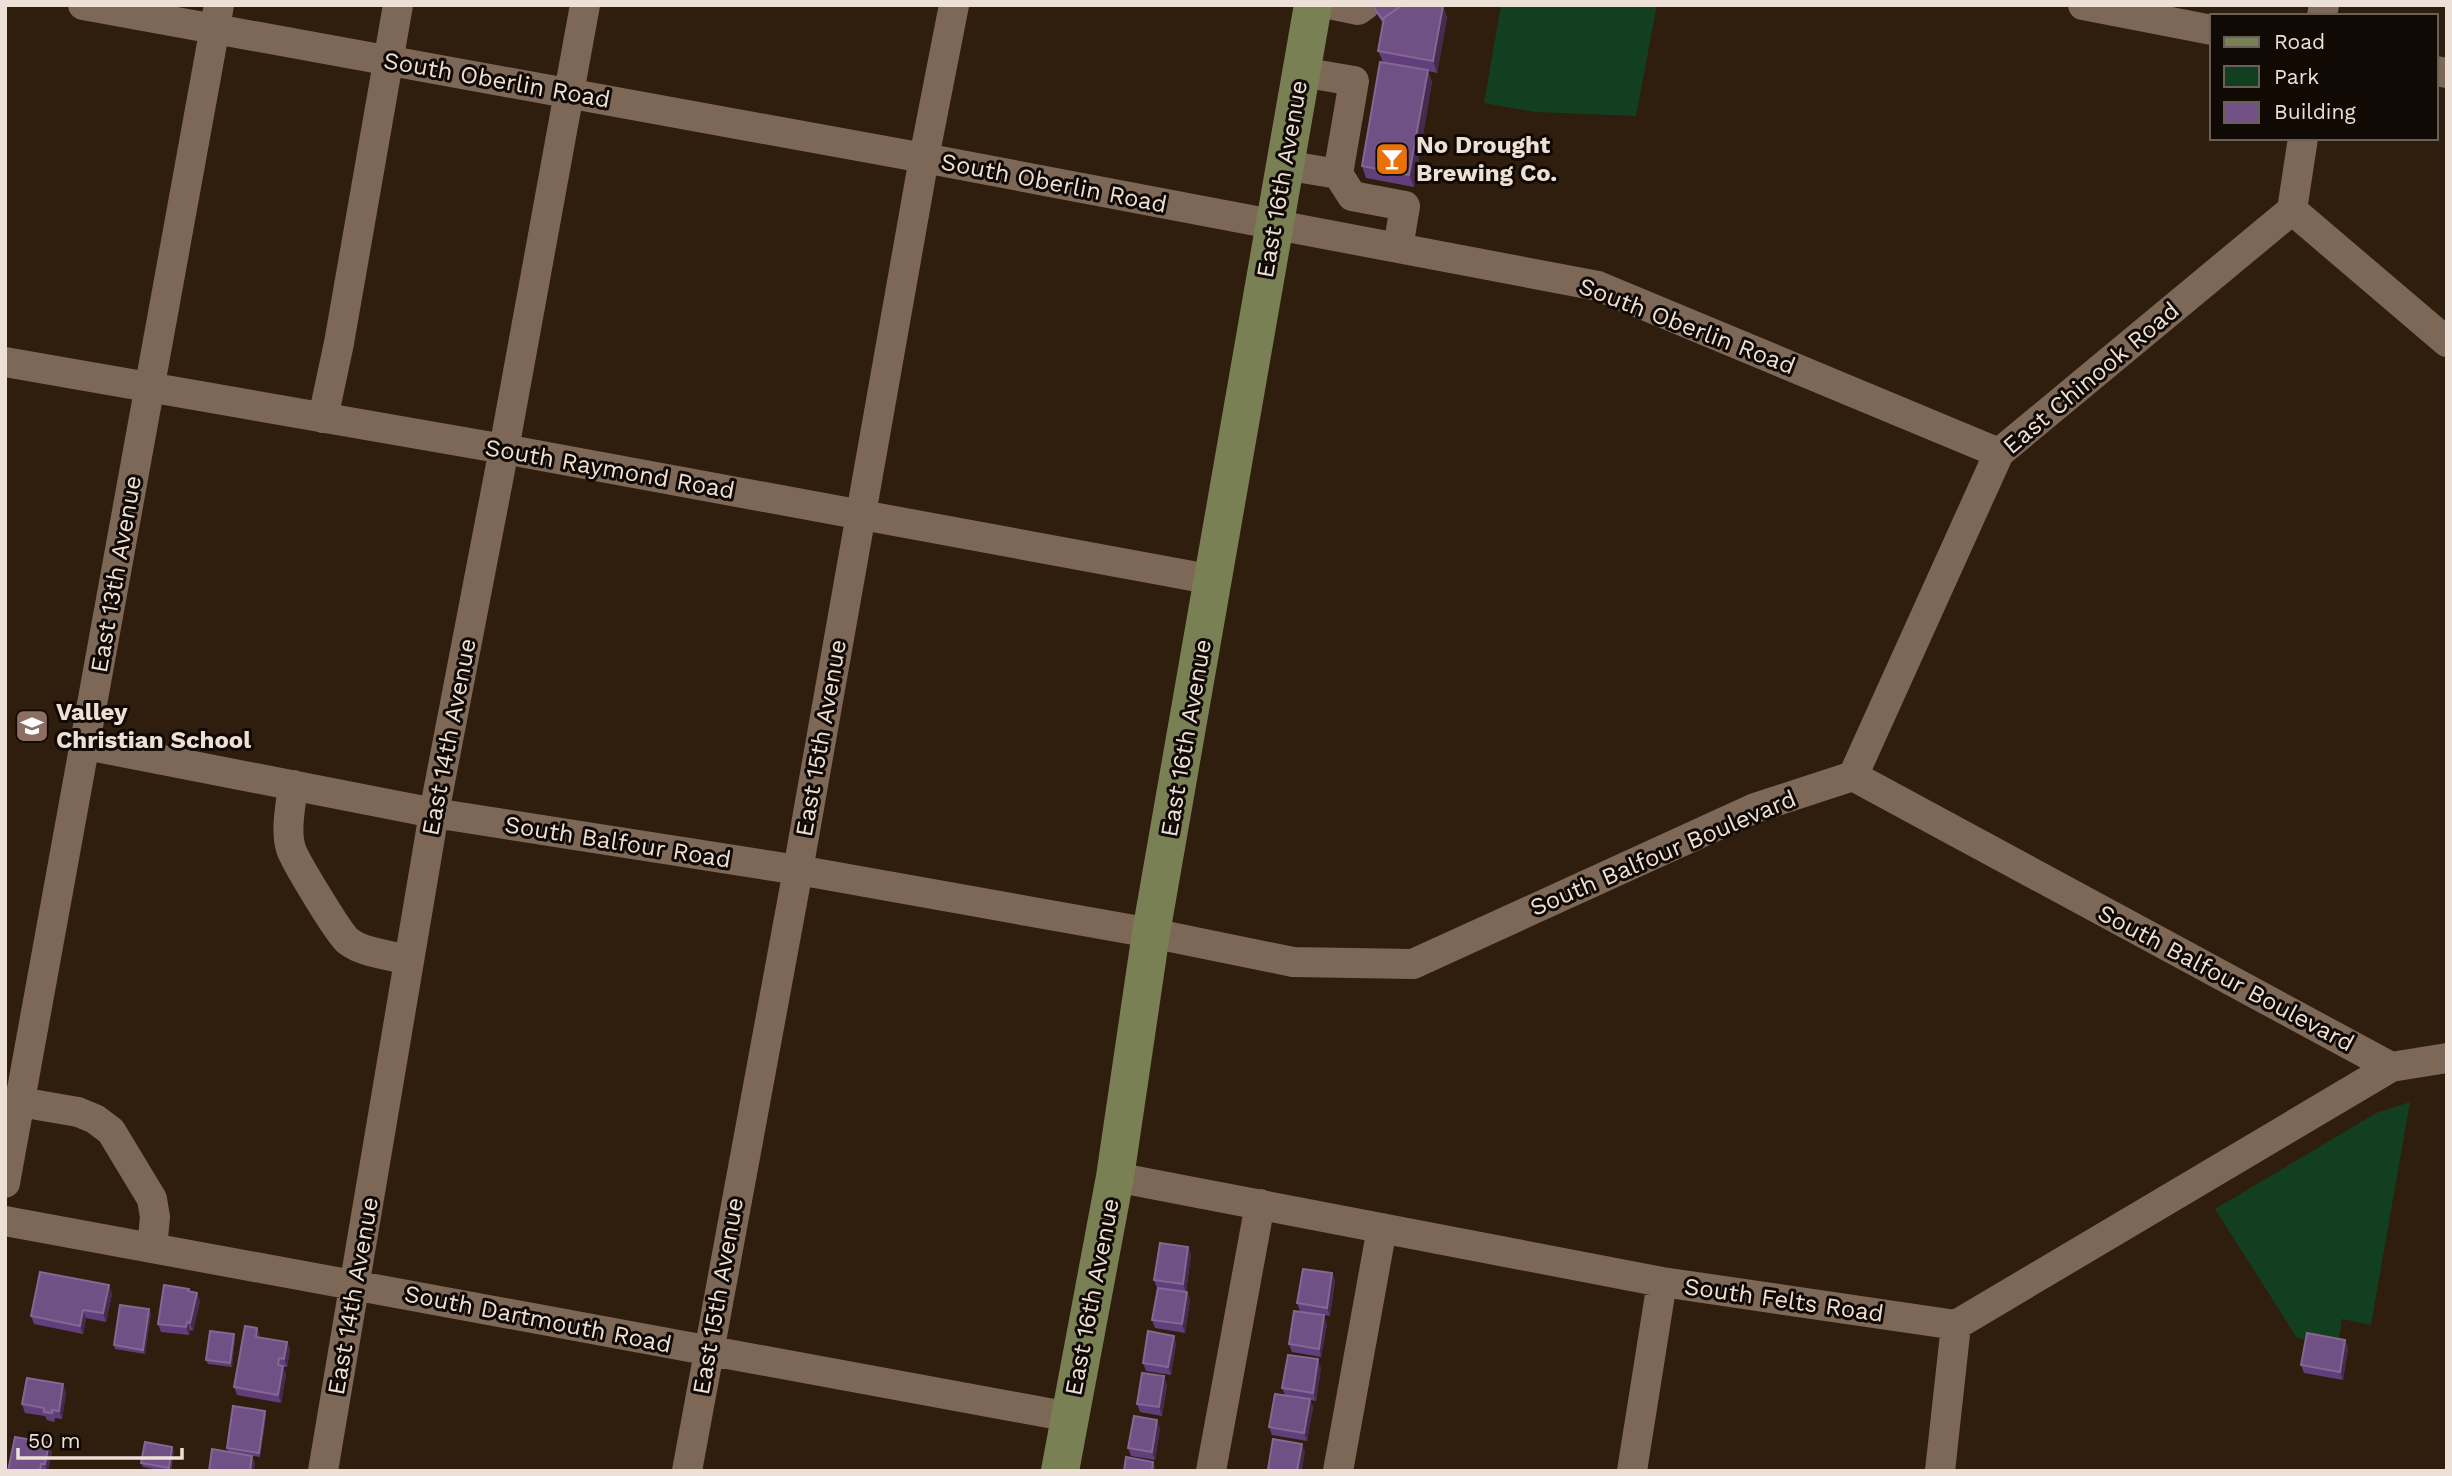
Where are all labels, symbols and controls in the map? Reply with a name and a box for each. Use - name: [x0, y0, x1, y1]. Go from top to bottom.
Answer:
- legend: [2210, 14, 2438, 140]
- text: Road: [2274, 29, 2325, 54]
- street label: South Oberlin Road: [382, 46, 612, 114]
- text: Park: [2274, 64, 2319, 89]
- street label: East 16th Avenue: [1251, 78, 1313, 280]
- text: Building: [2274, 99, 2356, 124]
- place label: No Drought Brewing Co.: [1416, 131, 1557, 187]
- bar icon: No Drought Brewing Co.: [1373, 140, 1411, 178]
- street label: South Oberlin Road: [939, 147, 1169, 219]
- street label: South Oberlin Road: [1575, 272, 1799, 380]
- street label: East Chinook Road: [1997, 296, 2185, 460]
- street label: South Raymond Road: [483, 433, 737, 505]
- street label: East 13th Avenue: [85, 473, 147, 675]
- street label: East 14th Avenue: [416, 636, 482, 838]
- street label: East 15th Avenue: [790, 637, 852, 839]
- street label: East 16th Avenue: [1155, 637, 1217, 839]
- place label: Valley Christian School: [56, 698, 251, 754]
- school or university icon: Valley Christian School: [13, 707, 51, 745]
- street label: South Balfour Boulevard: [1526, 784, 1800, 922]
- street label: South Balfour Road: [503, 810, 733, 874]
- street label: South Balfour Boulevard: [2093, 899, 2359, 1057]
- street label: East 14th Avenue: [322, 1195, 384, 1397]
- street label: East 15th Avenue: [687, 1195, 749, 1397]
- street label: East 16th Avenue: [1059, 1196, 1125, 1398]
- street label: South Felts Road: [1682, 1272, 1886, 1328]
- street label: South Dartmouth Road: [402, 1279, 674, 1359]
- scale bar: [18, 1416, 182, 1460]
- text: 50 m: [28, 1428, 80, 1453]

